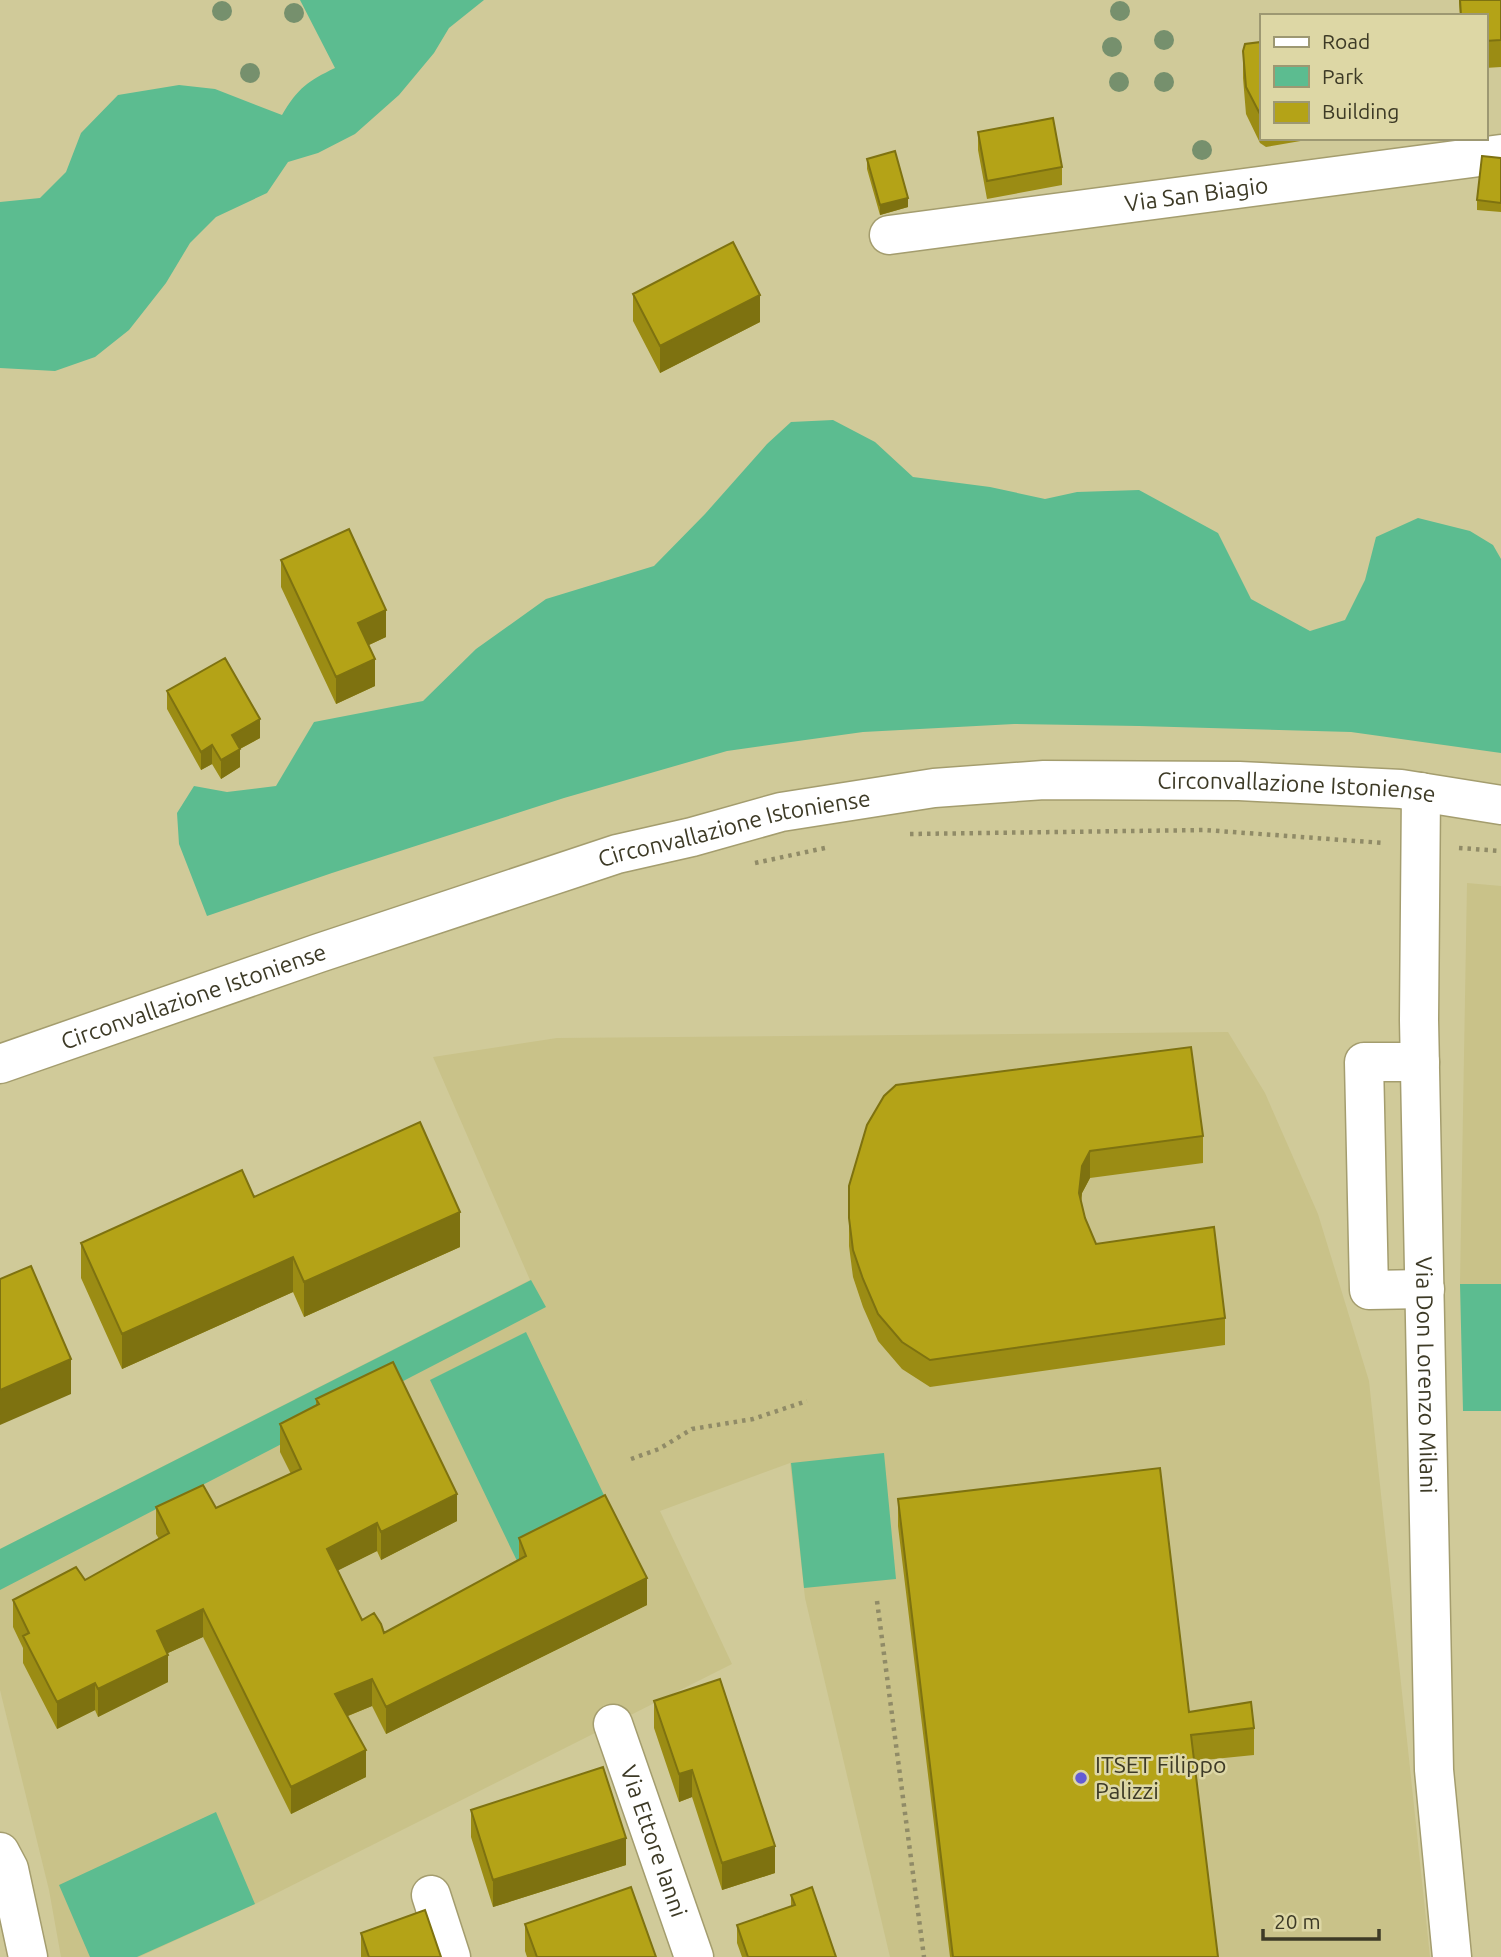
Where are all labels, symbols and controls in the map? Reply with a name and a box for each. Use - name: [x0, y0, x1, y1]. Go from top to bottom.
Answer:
- legend: [1260, 14, 1487, 140]
- text: Road: [1322, 29, 1370, 53]
- text: Park: [1322, 64, 1364, 88]
- text: Building: [1322, 99, 1399, 123]
- street label: Via San Biagio: [1123, 172, 1270, 216]
- street label: Circonvallazione Istoniense: [1157, 768, 1438, 806]
- street label: Circonvallazione Istoniense: [595, 785, 872, 871]
- street label: Circonvallazione Istoniense: [58, 939, 329, 1054]
- street label: Via Don Lorenzo Milani: [1412, 1256, 1441, 1494]
- place label: ITSET Filippo Palizzi: [1095, 1752, 1226, 1803]
- street label: Via Ettore Ianni: [616, 1762, 692, 1920]
- marker: ITSET Filippo Palizzi: [1073, 1770, 1089, 1786]
- scale bar: [1263, 1898, 1378, 1942]
- text: 20 m: [1274, 1909, 1321, 1933]

